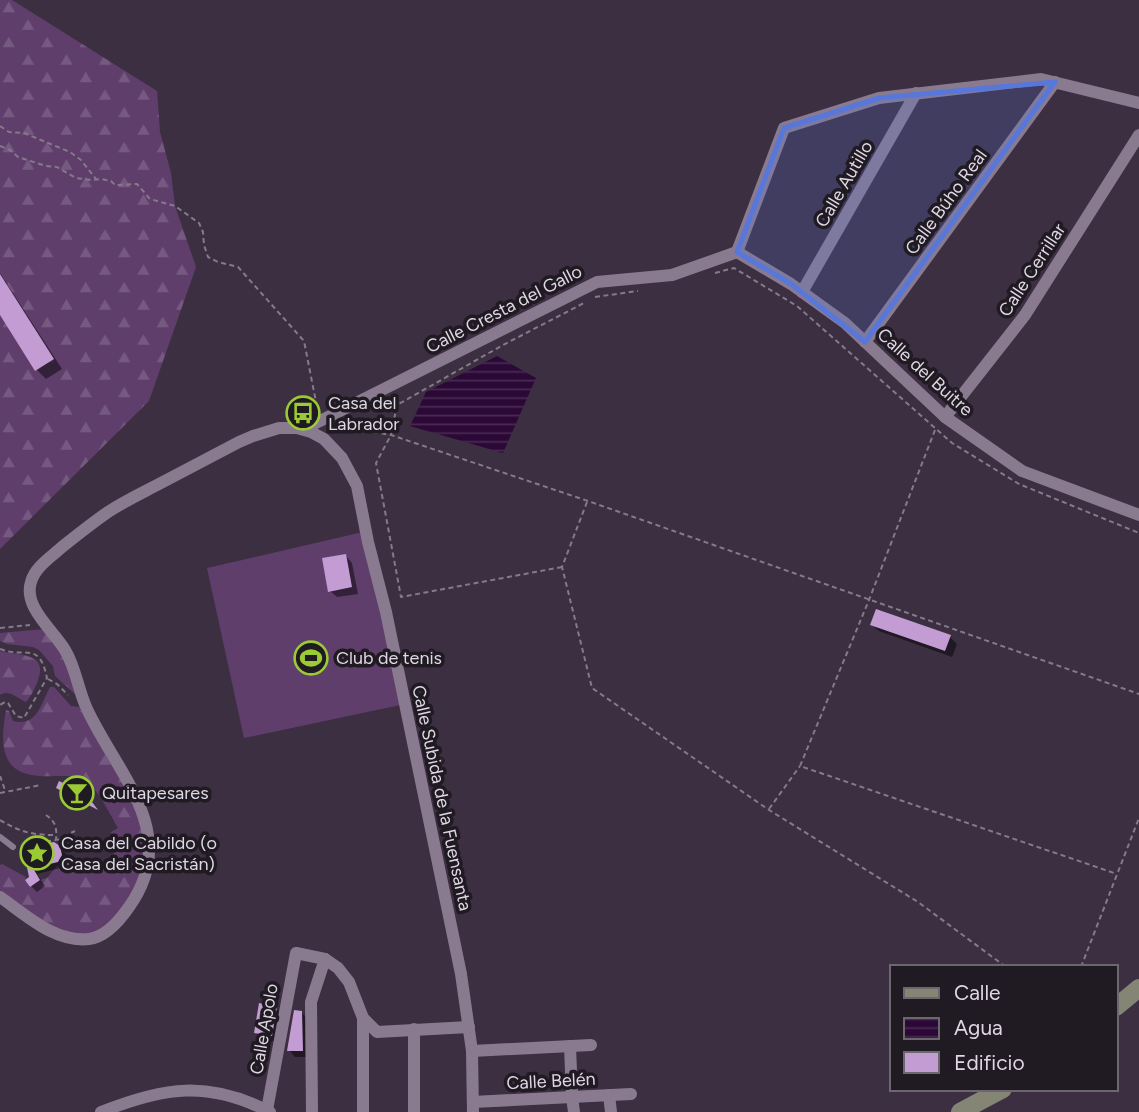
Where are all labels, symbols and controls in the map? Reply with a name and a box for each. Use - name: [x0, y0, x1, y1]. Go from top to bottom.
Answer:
- street label: Calle Autillo: [810, 137, 878, 231]
- street label: Calle Búho Real: [900, 145, 992, 259]
- street label: Calle Cerrillar: [994, 219, 1070, 321]
- street label: Calle Cresta del Gallo: [422, 260, 586, 358]
- street label: Calle del Buitre: [873, 323, 977, 421]
- place label: Casa del Labrador: [328, 392, 399, 435]
- bus stop icon: Casa del Labrador: [284, 394, 322, 432]
- sports icon: Club de tenis: [292, 639, 330, 677]
- place label: Club de tenis: [336, 647, 442, 669]
- street label: Calle Subida de la Fuensanta: [407, 683, 477, 913]
- bar icon: Quitapesares: [58, 774, 96, 812]
- place label: Quitapesares: [102, 782, 209, 804]
- place label: Casa del Cabildo (o Casa del Sacristán): [61, 832, 217, 875]
- place icon: Casa del Cabildo (o Casa del Sacristán): [18, 834, 56, 872]
- legend: [890, 965, 1118, 1091]
- text: Calle: [954, 980, 1001, 1005]
- street label: Calle Apolo: [245, 982, 283, 1076]
- text: Agua: [954, 1015, 1003, 1040]
- text: Edificio: [954, 1050, 1025, 1075]
- street label: Calle Belén: [506, 1068, 596, 1094]

